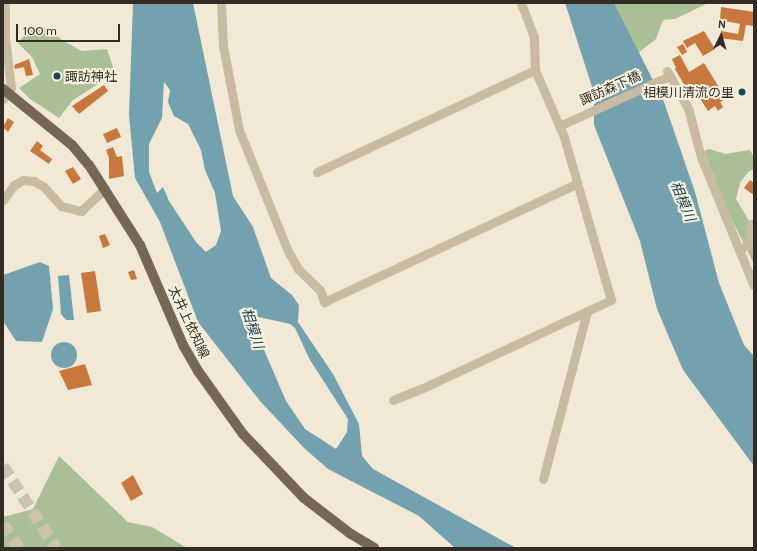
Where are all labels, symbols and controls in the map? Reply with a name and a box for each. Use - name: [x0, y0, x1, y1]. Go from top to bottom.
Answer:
- scale bar: [18, 16, 122, 42]
- north arrow: [701, 16, 741, 56]
- text: N: [718, 17, 727, 31]
- text: 100 m: [23, 23, 57, 38]
- place label: 諏訪神社: [65, 68, 117, 84]
- street label: 諏訪森下橋: [577, 68, 643, 108]
- marker: 諏訪神社: [52, 71, 62, 81]
- place label: 相模川清流の里: [643, 84, 734, 100]
- marker: 相模川清流の里: [737, 87, 747, 97]
- water label: 相模川: [667, 178, 699, 224]
- street label: 太井上依知線: [165, 283, 213, 361]
- water label: 相模川: [239, 305, 267, 351]

